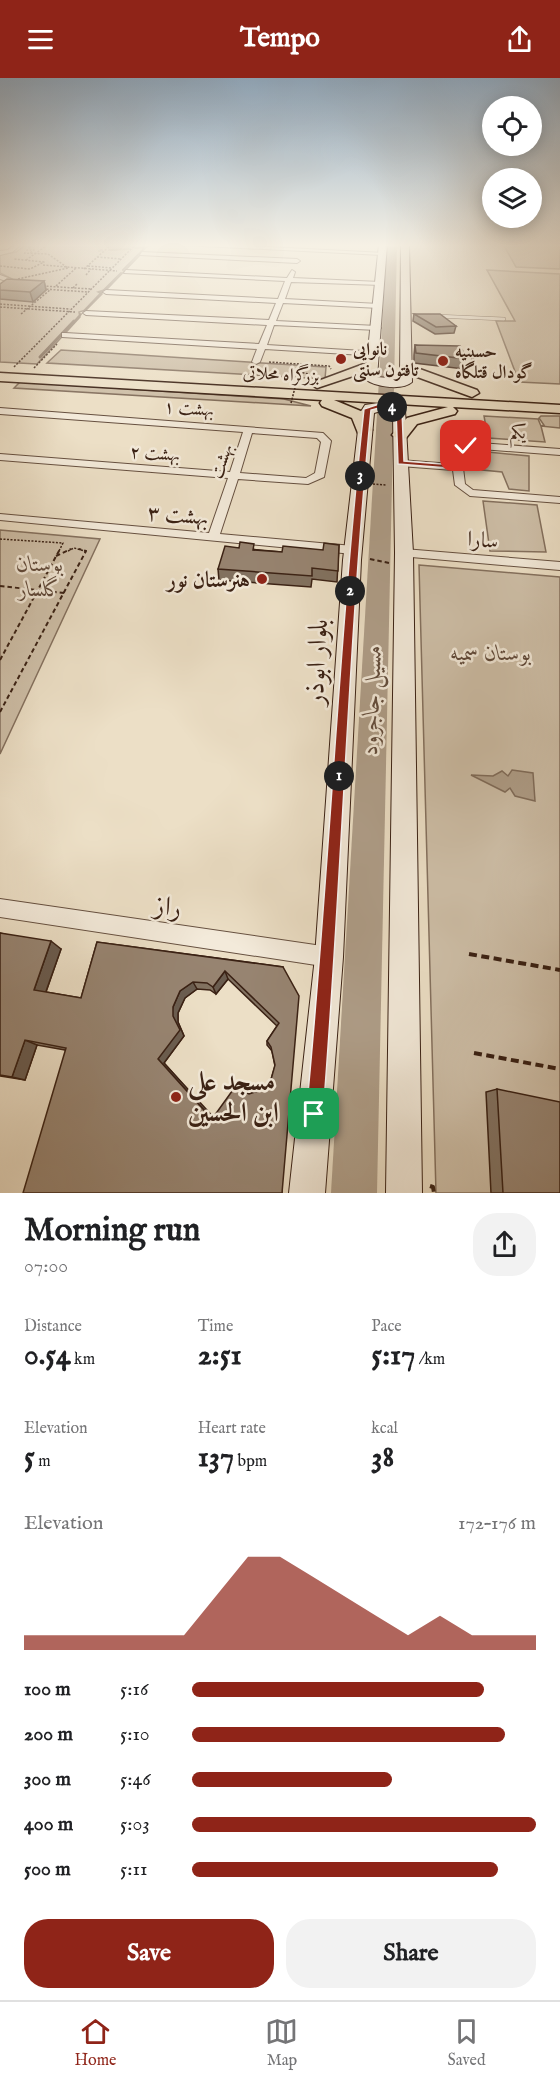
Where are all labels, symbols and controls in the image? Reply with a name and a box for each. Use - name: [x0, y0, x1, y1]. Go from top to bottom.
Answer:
- text: Tempo: [240, 22, 320, 56]
- icon: menu: [24, 23, 57, 56]
- icon: share: [503, 23, 536, 56]
- map controls: [482, 96, 542, 228]
- button: locate: [482, 96, 542, 156]
- button: layers: [482, 168, 542, 228]
- place label: نانوایی تافتون سنتی: [352, 339, 419, 383]
- place label: حسینیه گودال قتلگاه: [455, 341, 533, 385]
- marker: نانوایی تافتون سنتی: [334, 352, 348, 366]
- marker: حسینیه گودال قتلگاه: [436, 354, 450, 368]
- street label: بزرگراه محلاتی: [242, 360, 320, 389]
- pin: 4: [377, 392, 407, 422]
- street label: بهشت ۱: [163, 396, 215, 423]
- text: 4: [388, 397, 396, 417]
- pin: [440, 420, 491, 471]
- street label: یکم: [509, 421, 528, 450]
- icon: check: [449, 429, 482, 462]
- street label: بهشت ۲: [129, 441, 181, 468]
- street label: بهشت: [206, 441, 239, 482]
- pin: 3: [345, 461, 375, 491]
- text: 3: [357, 466, 363, 486]
- street label: بهشت ۳: [146, 499, 210, 533]
- street label: سارا: [466, 526, 500, 556]
- park label: بوستان گلسار: [16, 551, 64, 604]
- place label: هنرستان نور: [164, 567, 250, 595]
- marker: هنرستان نور: [255, 572, 269, 586]
- pin: 2: [335, 576, 365, 606]
- text: 2: [346, 581, 354, 601]
- street label: بلوار ابوذر: [299, 618, 337, 709]
- park label: بوستان سمیه: [451, 640, 531, 668]
- water label: مسیل جاجرود: [355, 644, 390, 756]
- pin: 1: [324, 761, 354, 791]
- text: 1: [336, 766, 342, 786]
- street label: راز: [149, 889, 184, 927]
- place label: مسجد علی ابن الحسین: [187, 1066, 279, 1131]
- pin: [288, 1088, 339, 1139]
- marker: مسجد علی ابن الحسین: [169, 1090, 183, 1104]
- icon: arrive: [297, 1097, 330, 1130]
- text: Morning run: [24, 1210, 200, 1252]
- button: share: [473, 1213, 536, 1276]
- text: 07:00: [24, 1254, 68, 1279]
- text: Distance: [24, 1317, 82, 1337]
- text: Time: [198, 1317, 233, 1337]
- text: Pace: [371, 1317, 402, 1337]
- text: 0.54: [24, 1337, 71, 1375]
- text: 2:51: [198, 1337, 242, 1375]
- text: 5:17: [371, 1337, 415, 1375]
- text: km: [71, 1350, 95, 1370]
- text: /km: [415, 1350, 445, 1370]
- text: Elevation: [24, 1419, 87, 1439]
- text: Heart rate: [198, 1419, 266, 1439]
- text: kcal: [371, 1419, 398, 1439]
- text: 5: [24, 1439, 35, 1477]
- text: 137: [198, 1439, 234, 1477]
- text: 38: [371, 1439, 394, 1477]
- text: m: [35, 1452, 51, 1472]
- text: bpm: [234, 1452, 267, 1472]
- text: Elevation: [24, 1511, 103, 1536]
- text: 172–176 m: [458, 1511, 536, 1536]
- text: 100 m: [24, 1677, 71, 1702]
- text: 5:16: [120, 1677, 148, 1702]
- text: 200 m: [24, 1722, 73, 1747]
- text: 5:10: [120, 1722, 150, 1747]
- text: 300 m: [24, 1767, 71, 1792]
- text: 5:46: [120, 1767, 151, 1792]
- text: 400 m: [24, 1812, 73, 1837]
- text: 5:03: [120, 1812, 150, 1837]
- text: 500 m: [24, 1857, 71, 1882]
- text: 5:11: [120, 1857, 147, 1882]
- button: Save: [24, 1919, 274, 1988]
- button: Share: [286, 1919, 536, 1988]
- tab: Home: [75, 2015, 116, 2071]
- tab: Map: [265, 2015, 298, 2071]
- tab: Saved: [448, 2015, 485, 2071]

